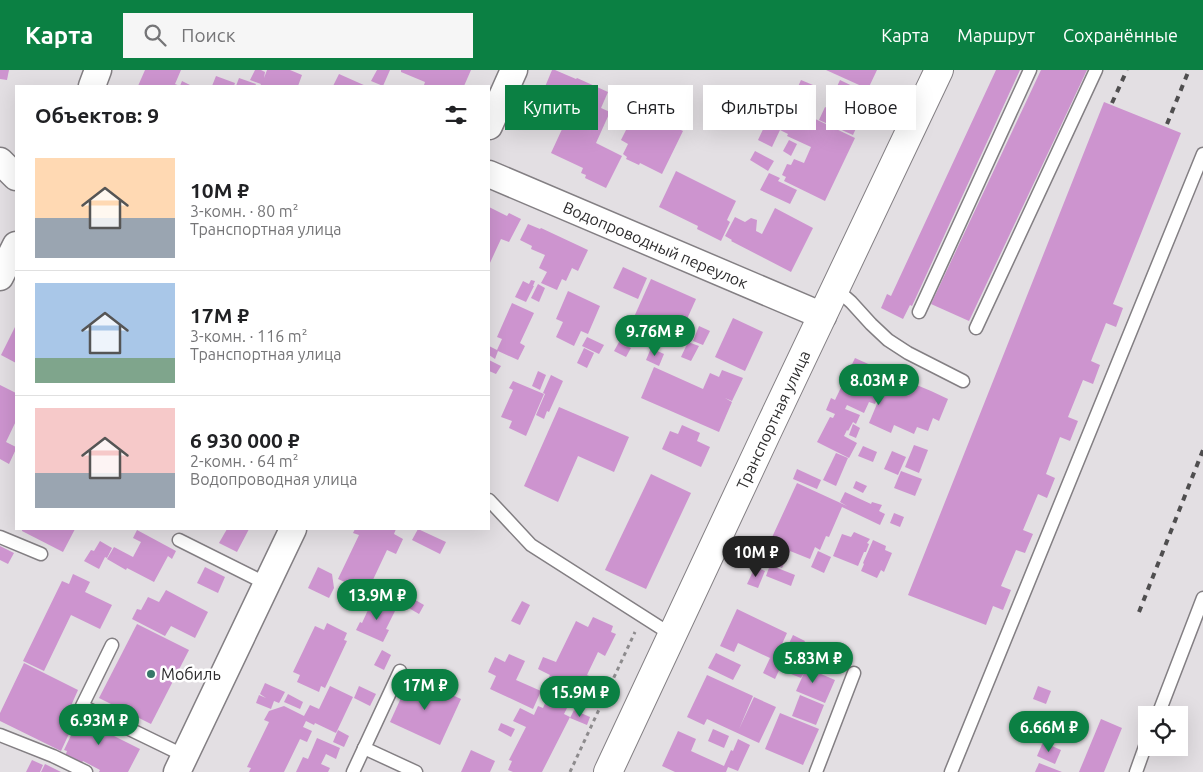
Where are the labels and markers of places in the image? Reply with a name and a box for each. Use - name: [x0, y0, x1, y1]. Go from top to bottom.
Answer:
- pin: 9.76M ₽: [609, 314, 701, 357]
- pin: 8.03M ₽: [833, 364, 925, 406]
- pin: 10M ₽: [721, 536, 791, 578]
- pin: 13.9M ₽: [331, 578, 423, 621]
- pin: 5.83M ₽: [767, 642, 859, 684]
- place label: Мобиль: [161, 665, 221, 683]
- marker: Мобиль: [145, 668, 157, 680]
- pin: 17M ₽: [390, 668, 460, 711]
- pin: 15.9M ₽: [534, 676, 626, 718]
- pin: 6.93M ₽: [53, 704, 145, 746]
- pin: 6.66M ₽: [1003, 710, 1095, 753]

